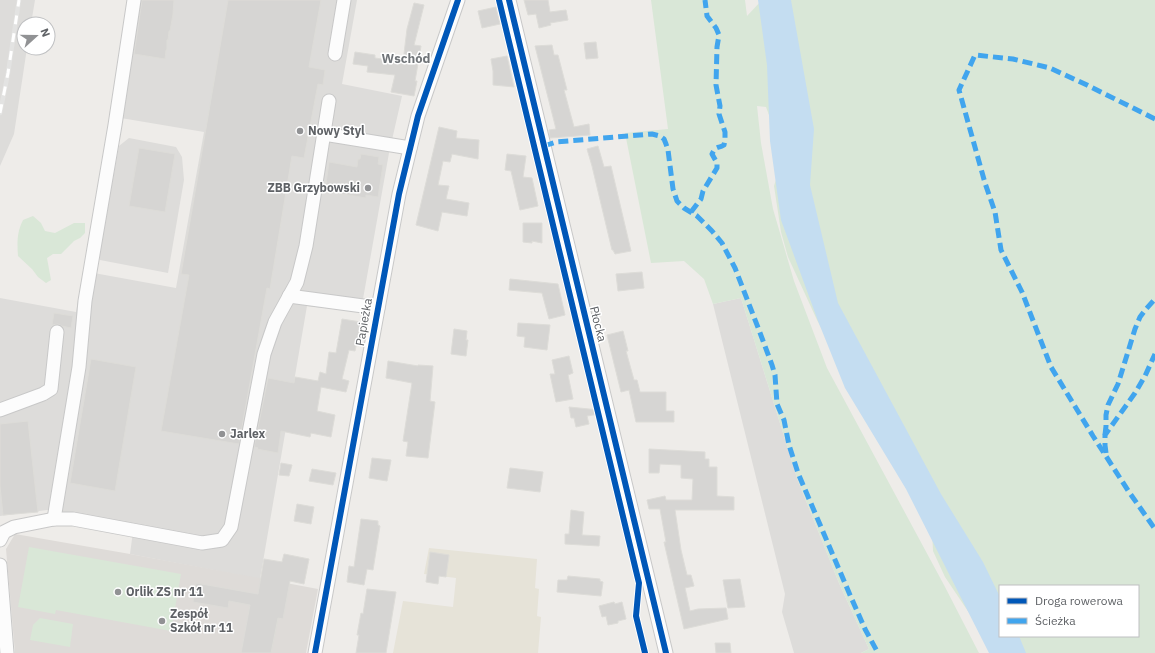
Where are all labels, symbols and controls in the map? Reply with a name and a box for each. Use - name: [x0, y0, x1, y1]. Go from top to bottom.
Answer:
- north arrow: [16, 16, 56, 56]
- text: N: [37, 26, 53, 39]
- district label: Wschód: [382, 50, 430, 67]
- place label: Nowy Styl: [308, 123, 365, 138]
- marker: Nowy Styl: [295, 126, 305, 136]
- place label: ZBB Grzybowski: [267, 180, 360, 195]
- marker: ZBB Grzybowski: [363, 183, 373, 193]
- street label: Papieżka: [352, 296, 375, 347]
- street label: Płocka: [587, 305, 610, 344]
- place label: Jarlex: [230, 426, 266, 441]
- marker: Jarlex: [217, 429, 227, 439]
- place label: Orlik ZS nr 11: [126, 584, 203, 599]
- legend: [999, 585, 1139, 637]
- marker: Orlik ZS nr 11: [113, 587, 123, 597]
- text: Droga rowerowa: [1035, 593, 1124, 608]
- place label: Zespół Szkół nr 11: [170, 606, 233, 635]
- text: Ścieżka: [1035, 613, 1076, 628]
- marker: Zespół Szkół nr 11: [157, 616, 167, 626]

